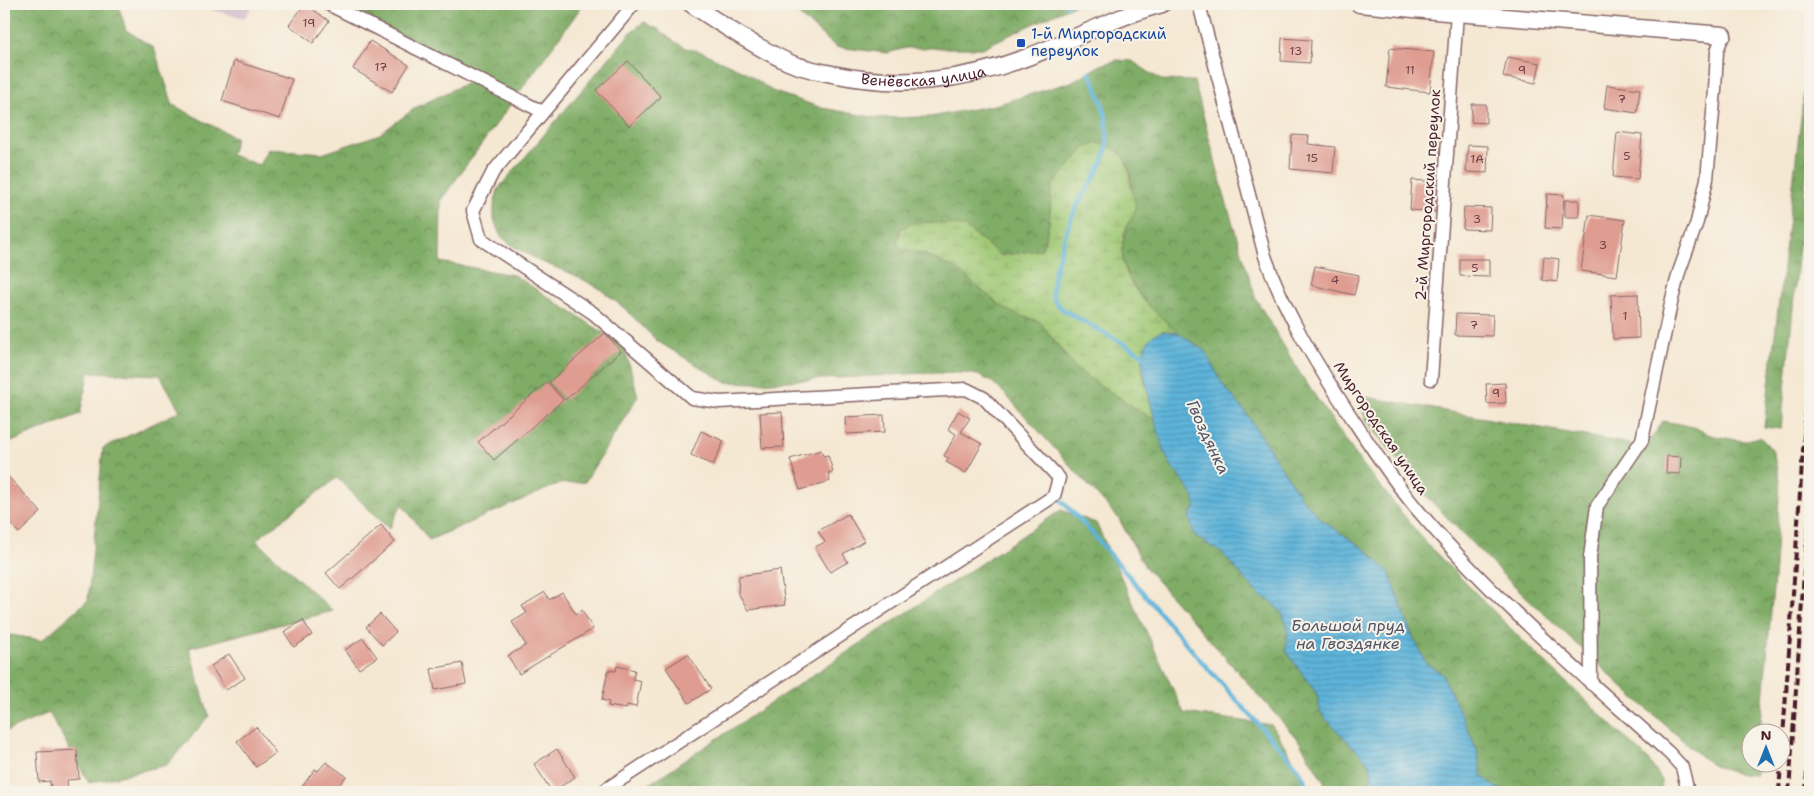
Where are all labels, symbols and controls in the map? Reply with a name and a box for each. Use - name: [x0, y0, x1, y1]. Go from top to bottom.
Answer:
- house number: 19: [303, 15, 315, 31]
- place label: 1-й Миргородский переулок: [1031, 24, 1167, 61]
- marker: 1-й Миргородский переулок: [1015, 37, 1027, 49]
- house number: 13: [1290, 43, 1302, 59]
- house number: 17: [375, 59, 387, 75]
- street label: Венёвская улица: [860, 61, 989, 91]
- house number: 11: [1405, 62, 1415, 78]
- house number: 9: [1518, 62, 1526, 78]
- street label: 2-й Миргородский переулок: [1411, 89, 1445, 301]
- house number: 7: [1618, 91, 1626, 107]
- house number: 5: [1623, 148, 1631, 164]
- house number: 15: [1306, 150, 1318, 166]
- house number: 1А: [1470, 151, 1484, 167]
- house number: 3: [1473, 211, 1481, 227]
- house number: 3: [1599, 237, 1607, 253]
- house number: 5: [1471, 260, 1479, 276]
- house number: 4: [1331, 272, 1339, 288]
- house number: 1: [1622, 308, 1628, 324]
- house number: 7: [1470, 317, 1478, 333]
- street label: Миргородская улица: [1329, 357, 1434, 499]
- house number: 9: [1492, 385, 1500, 401]
- water label: Гвоздянка: [1182, 396, 1234, 478]
- water label: Большой пруд на Гвоздянке: [1291, 615, 1405, 654]
- north arrow: [1742, 724, 1792, 774]
- text: N: [1760, 726, 1772, 744]

